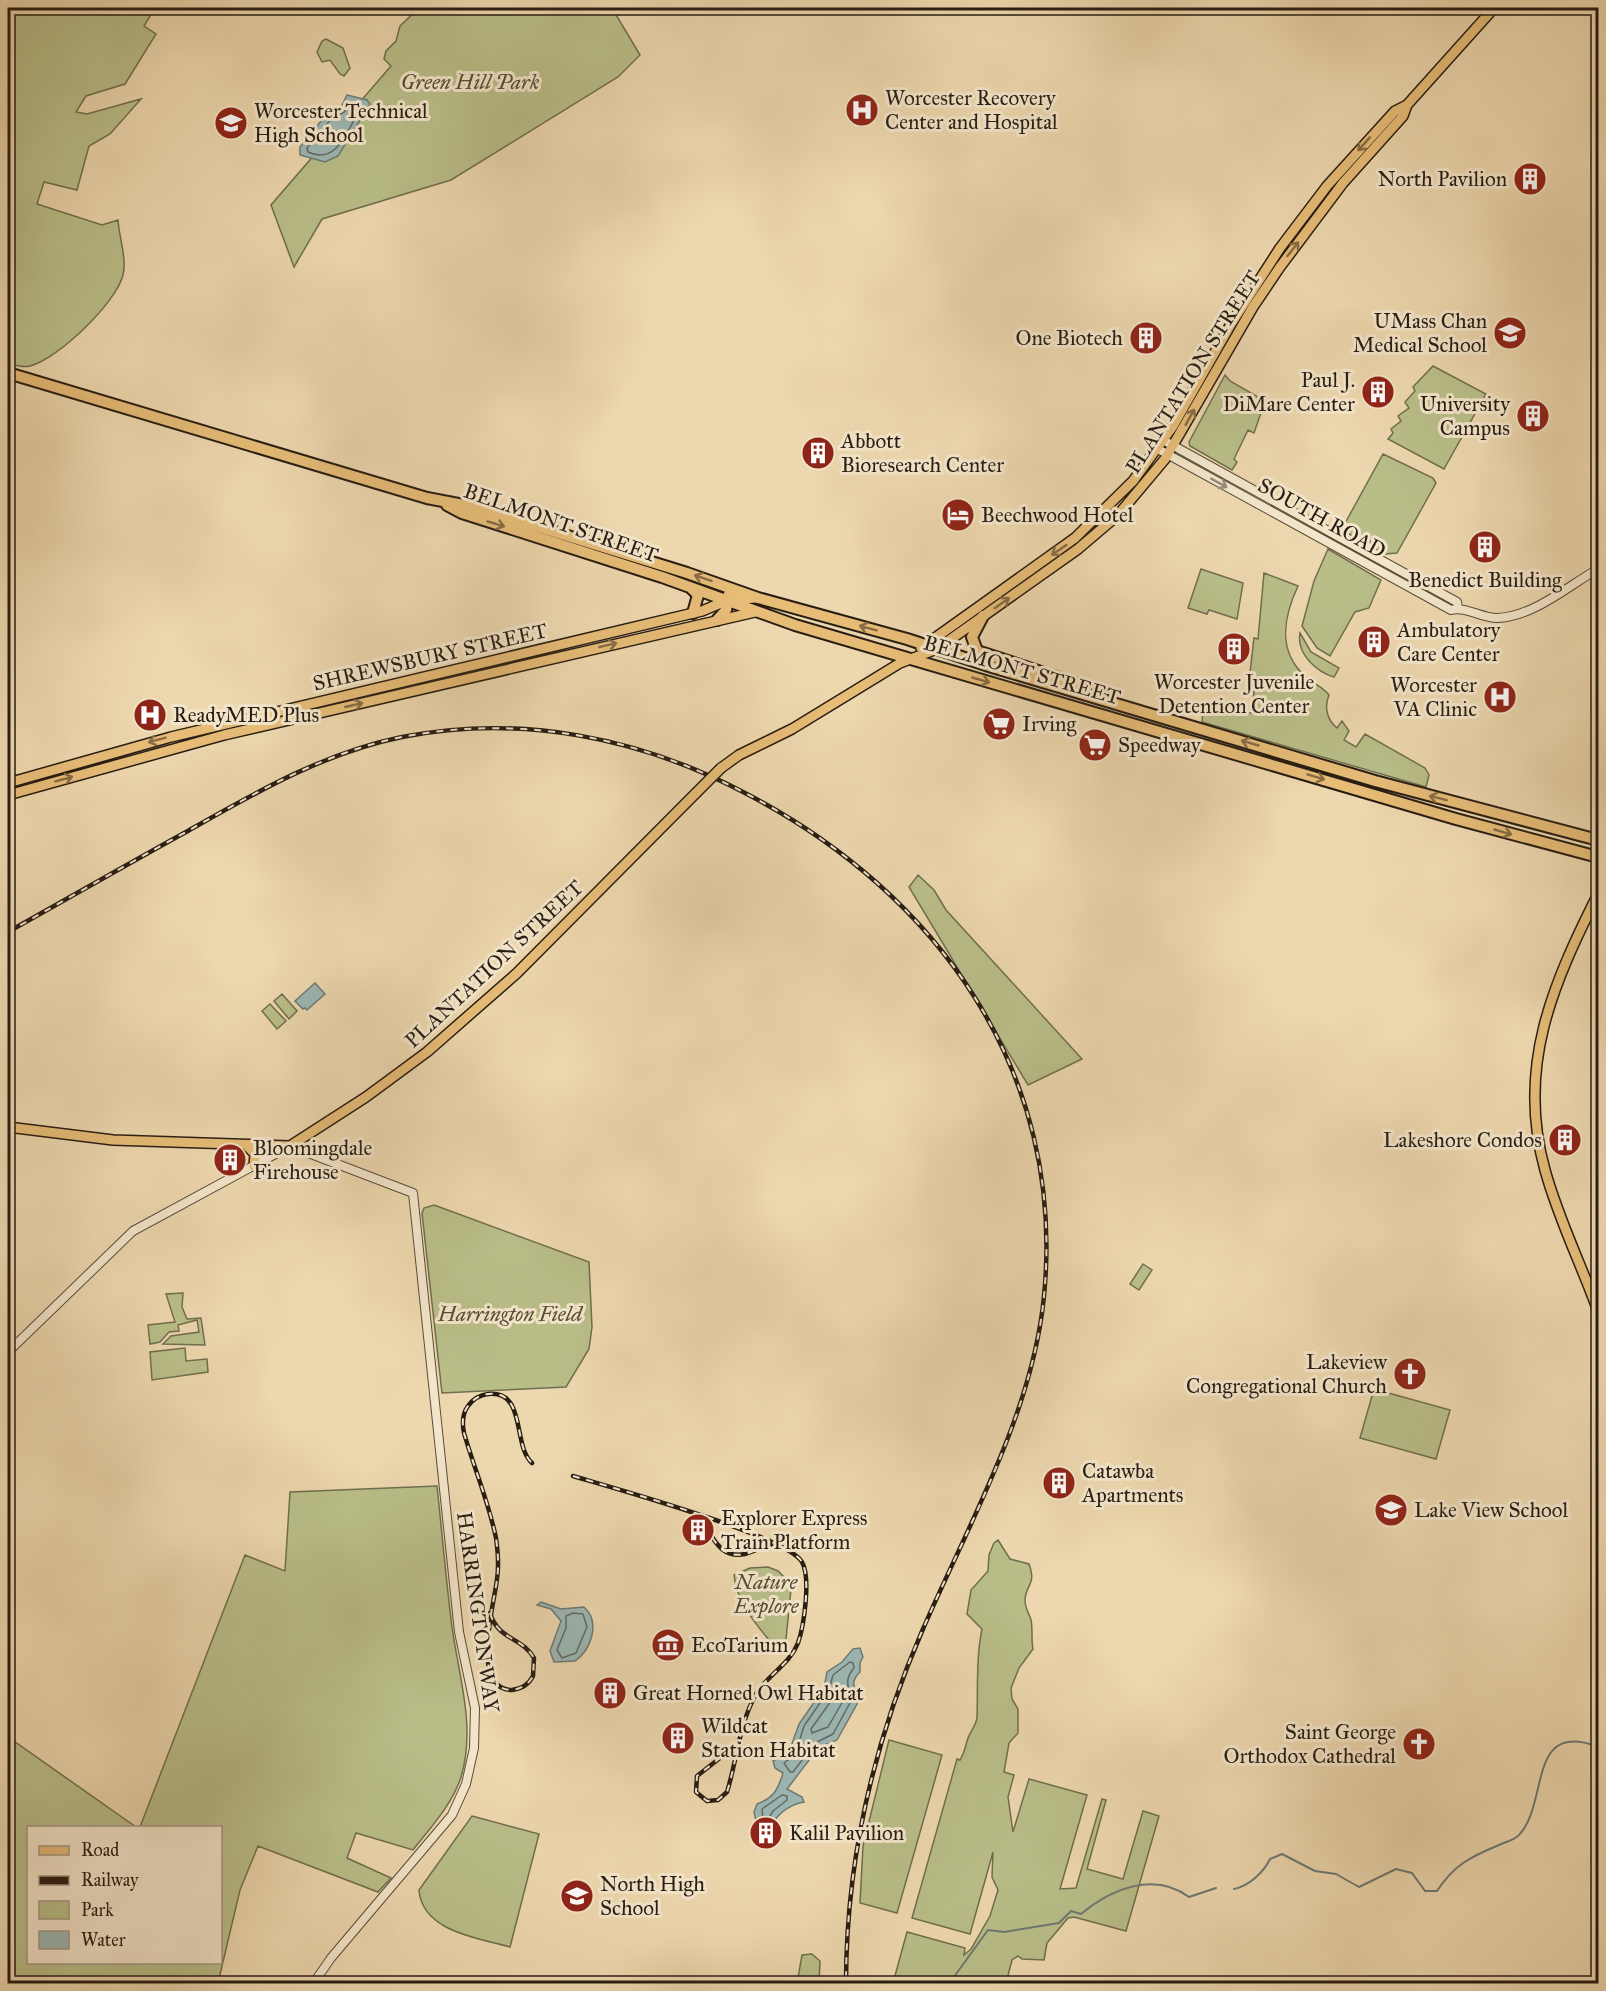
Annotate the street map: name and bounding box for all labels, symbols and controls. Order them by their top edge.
park label: Green Hill Park [401,69,540,95]
place label: Worcester Recovery Center and Hospital [885,85,1058,135]
hospital icon: Worcester Recovery Center and Hospital [844,92,880,128]
place label: Worcester Technical High School [254,98,428,148]
school or university icon: Worcester Technical High School [213,105,249,141]
one-way arrow [1358,136,1372,151]
building icon: North Pavilion [1512,161,1548,197]
place label: North Pavilion [1378,166,1507,192]
one-way arrow [1287,241,1300,257]
street label: PLANTATION STREET [1120,266,1266,478]
place label: UMass Chan Medical School [1353,308,1487,358]
school or university icon: UMass Chan Medical School [1492,315,1528,351]
building icon: One Biotech [1128,320,1164,356]
place label: One Biotech [1015,325,1123,351]
place label: Paul J. DiMare Center [1223,367,1355,417]
building icon: Paul J. DiMare Center [1360,374,1396,410]
place label: University Campus [1420,391,1511,441]
building icon: University Campus [1515,398,1551,434]
one-way arrow [1185,408,1196,426]
place label: Abbott Bioresearch Center [840,428,1004,478]
building icon: Abbott Bioresearch Center [800,435,836,471]
street label: SOUTH ROAD [1253,472,1391,564]
street label: BELMONT STREET [460,478,662,568]
one-way arrow [1210,478,1228,489]
hotel icon: Beechwood Hotel [940,497,976,533]
place label: Beechwood Hotel [981,502,1134,528]
one-way arrow [486,519,505,530]
building icon: Benedict Building [1467,529,1503,565]
one-way arrow [1051,544,1067,556]
place label: Benedict Building [1408,567,1562,593]
one-way arrow [694,571,713,582]
one-way arrow [993,597,1010,609]
street label: SHREWSBURY STREET [310,617,550,697]
place label: Ambulatory Care Center [1396,617,1502,667]
one-way arrow [859,621,878,633]
building icon: Ambulatory Care Center [1356,624,1392,660]
street label: BELMONT STREET [920,629,1124,711]
building icon: Worcester Juvenile Detention Center [1216,631,1252,667]
one-way arrow [598,639,617,651]
place label: Worcester Juvenile Detention Center [1154,669,1315,719]
place label: Worcester VA Clinic [1390,672,1477,722]
one-way arrow [971,675,990,686]
hospital icon: Worcester VA Clinic [1482,679,1518,715]
hospital icon: ReadyMED Plus [132,697,168,733]
one-way arrow [345,698,364,710]
place label: ReadyMED Plus [173,702,319,728]
supermarket icon: Irving [981,706,1017,742]
place label: Irving [1022,711,1076,737]
supermarket icon: Speedway [1077,727,1113,763]
place label: Speedway [1118,732,1202,758]
one-way arrow [148,735,167,747]
one-way arrow [1241,737,1260,748]
one-way arrow [1306,772,1325,783]
one-way arrow [54,773,73,784]
one-way arrow [1428,792,1447,804]
one-way arrow [1493,827,1512,838]
street label: PLANTATION STREET [399,874,589,1054]
building icon: Lakeshore Condos [1547,1122,1583,1158]
place label: Lakeshore Condos [1383,1127,1542,1153]
place label: Bloomingdale Firehouse [253,1135,372,1185]
building icon: Bloomingdale Firehouse [212,1142,248,1178]
park label: Harrington Field [437,1301,584,1327]
place label: Lakeview Congregational Church [1186,1349,1387,1399]
church icon: Lakeview Congregational Church [1392,1356,1428,1392]
place label: Catawba Apartments [1081,1458,1184,1508]
building icon: Catawba Apartments [1041,1465,1077,1501]
school or university icon: Lake View School [1373,1492,1409,1528]
place label: Lake View School [1414,1497,1568,1523]
place label: Explorer Express Train Platform [721,1505,868,1555]
street label: HARRINGTON WAY [451,1510,505,1715]
building icon: Explorer Express Train Platform [680,1512,716,1548]
park label: Nature Explore [733,1569,800,1619]
museum icon: EcoTarium [650,1627,686,1663]
place label: EcoTarium [691,1632,789,1658]
building icon: Great Horned Owl Habitat [592,1675,628,1711]
place label: Great Horned Owl Habitat [633,1680,864,1706]
place label: Wildcat Station Habitat [701,1713,836,1763]
place label: Saint George Orthodox Cathedral [1223,1719,1396,1769]
building icon: Wildcat Station Habitat [660,1720,696,1756]
church icon: Saint George Orthodox Cathedral [1401,1726,1437,1762]
building icon: Kalil Pavilion [748,1815,784,1851]
place label: Kalil Pavilion [789,1820,904,1846]
legend [27,1826,222,1964]
text: Road [81,1839,119,1861]
text: Railway [81,1869,139,1891]
place label: North High School [600,1871,705,1921]
school or university icon: North High School [559,1878,595,1914]
text: Park [81,1899,114,1921]
text: Water [81,1929,126,1951]

